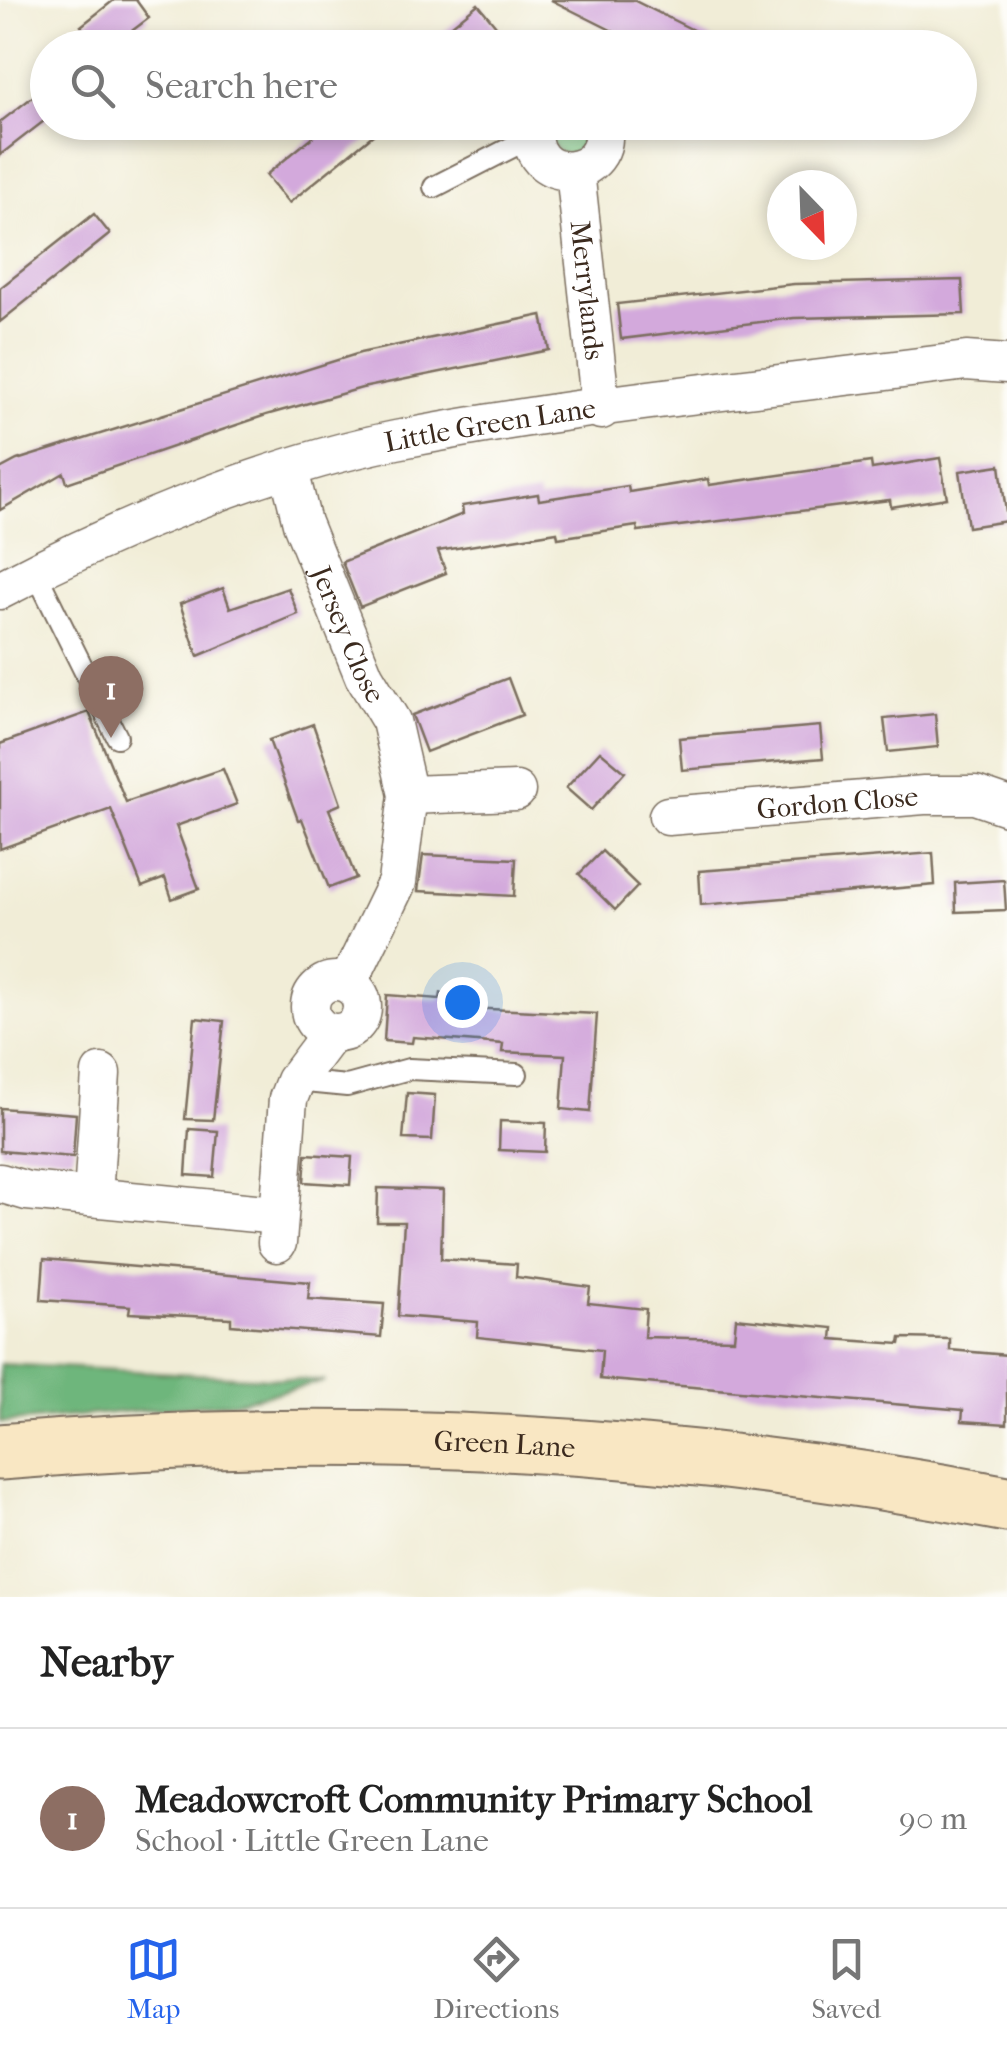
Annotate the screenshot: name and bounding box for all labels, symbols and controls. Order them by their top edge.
search box [30,30,977,140]
icon: search [65,58,120,113]
text: Search here [145,63,338,108]
north arrow [767,170,857,260]
street label: Merrylands [564,219,612,362]
street label: Little Green Lane [381,391,598,458]
street label: Jersey Close [304,559,393,709]
pin: 1 [78,656,144,738]
street label: Gordon Close [755,779,920,825]
your location [437,977,488,1028]
street label: Green Lane [433,1424,576,1464]
text: Nearby [40,1638,172,1687]
text: Meadowcroft Community Primary School [135,1777,813,1822]
text: 1 [67,1800,78,1837]
text: 90 m [899,1800,967,1837]
text: School · Little Green Lane [135,1822,489,1859]
tab: Map [126,1932,181,2025]
tab: Directions [433,1932,559,2025]
tab: Saved [811,1932,881,2025]

